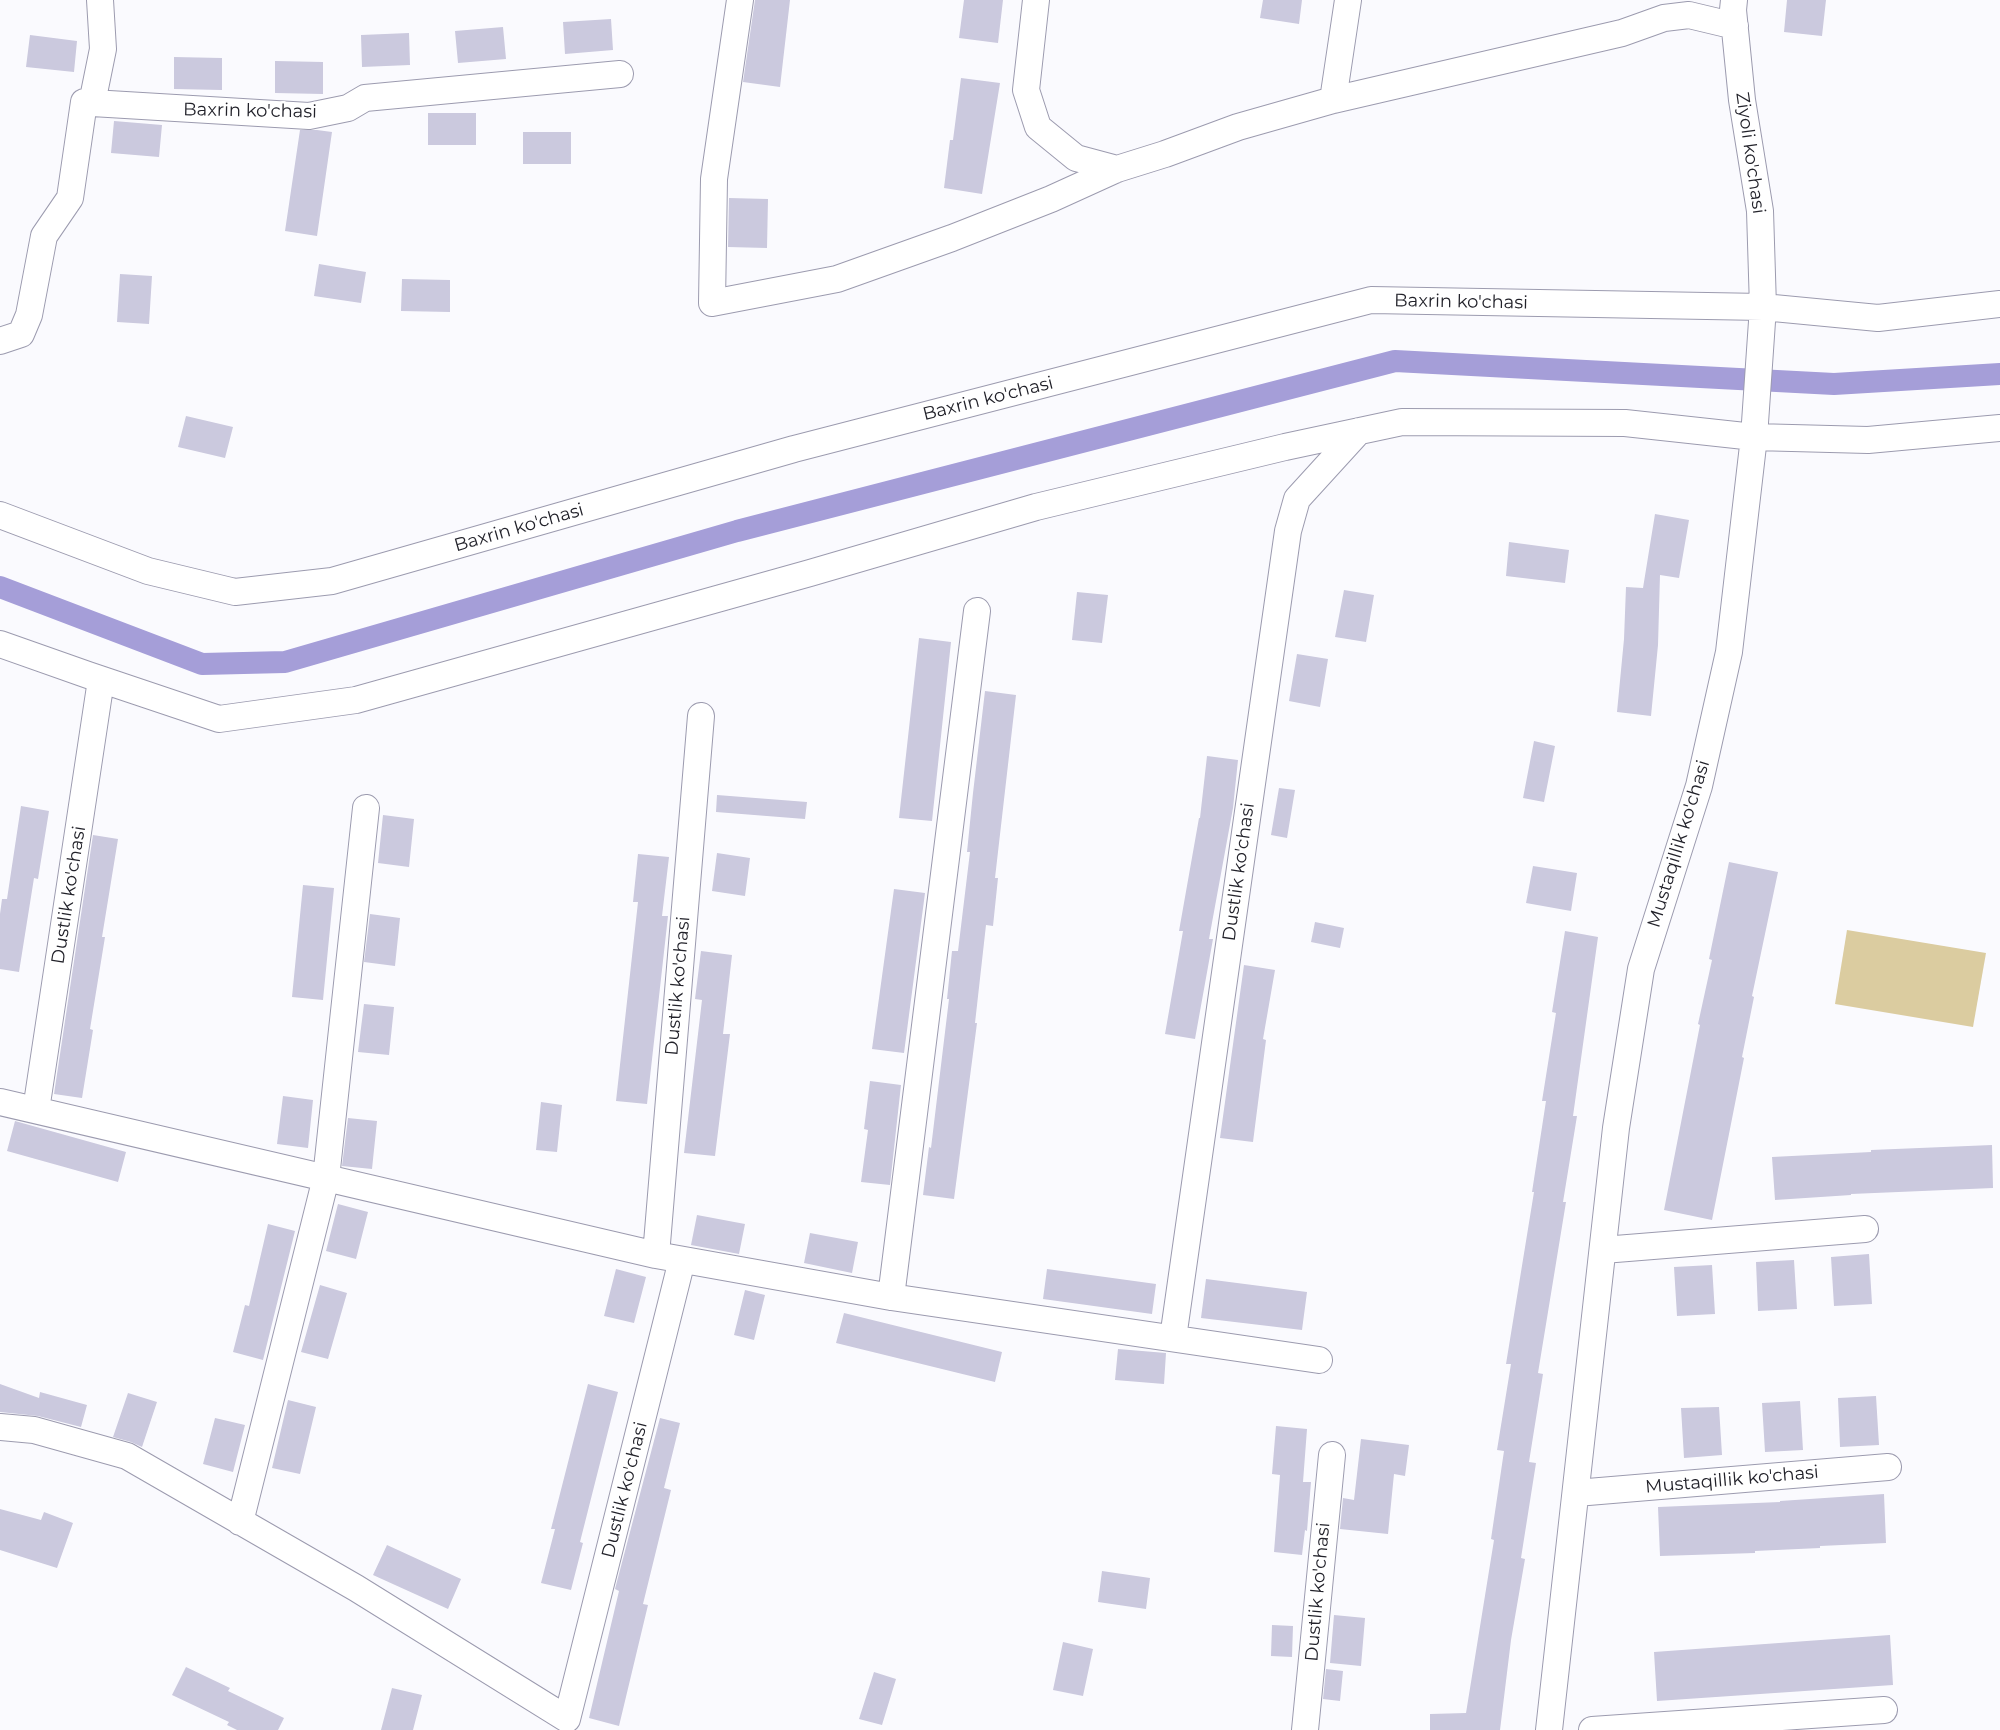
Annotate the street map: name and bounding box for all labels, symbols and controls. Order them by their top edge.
street label: Ziyoli ko'chasi [1731,91,1769,215]
street label: Baxrin ko'chasi [183,99,317,123]
street label: Baxrin ko'chasi [1394,290,1528,314]
street label: Baxrin ko'chasi [920,372,1056,426]
street label: Baxrin ko'chasi [452,499,586,557]
street label: Mustaqillik ko'chasi [1643,758,1715,930]
street label: Dustlik ko'chasi [1219,801,1259,943]
street label: Dustlik ko'chasi [47,824,91,966]
street label: Dustlik ko'chasi [661,916,695,1056]
street label: Dustlik ko'chasi [598,1420,652,1560]
street label: Mustaqillik ko'chasi [1644,1462,1820,1498]
street label: Dustlik ko'chasi [1301,1522,1335,1662]

